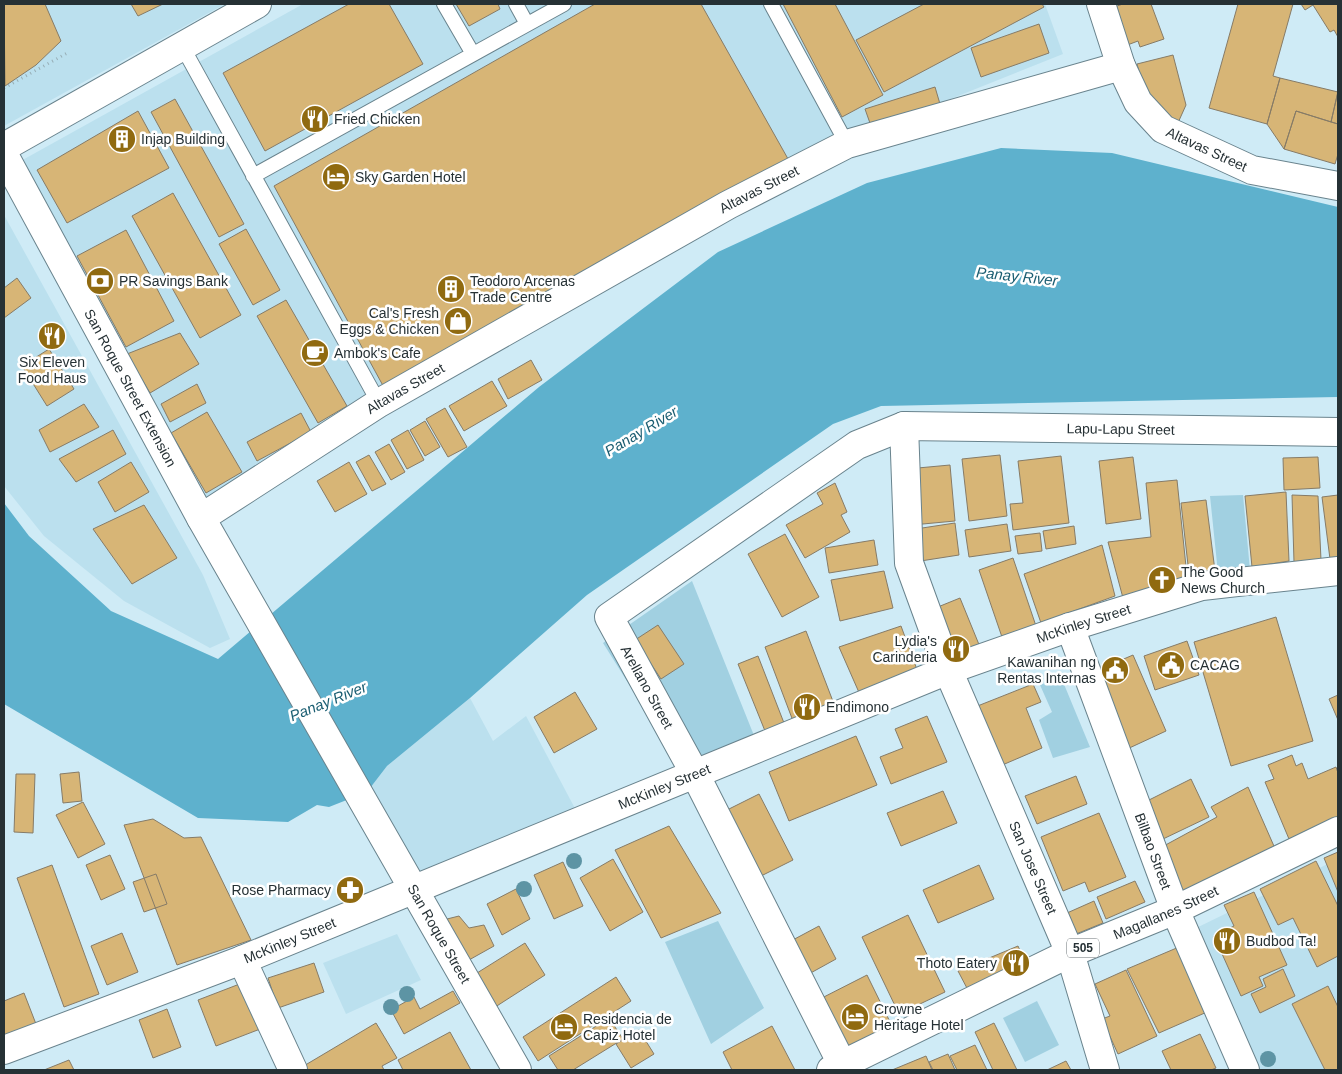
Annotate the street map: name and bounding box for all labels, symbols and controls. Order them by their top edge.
restaurant icon: Fried Chicken [300,104,330,134]
place label: Fried Chicken [334,111,420,127]
building icon: Injap Building [107,124,137,154]
street label: Altavas Street [1164,124,1250,175]
place label: Injap Building [141,131,225,147]
hotel icon: Sky Garden Hotel [321,162,351,192]
street label: Altavas Street [716,162,802,216]
place label: Sky Garden Hotel [355,169,466,185]
water label: Panay River [975,263,1060,289]
bank icon: PR Savings Bank [85,266,115,296]
place label: PR Savings Bank [119,273,229,289]
place label: Teodoro Arcenas Trade Centre [470,273,575,305]
building icon: Teodoro Arcenas Trade Centre [436,274,466,304]
place label: Cal's Fresh Eggs & Chicken [339,305,439,337]
street label: San Roque Street Extension [81,306,180,469]
shop icon: Cal's Fresh Eggs & Chicken [443,306,473,336]
restaurant icon: Six Eleven Food Haus [37,321,67,351]
cafe icon: Ambok's Cafe [300,338,330,368]
place label: Ambok's Cafe [334,345,421,361]
place label: Six Eleven Food Haus [18,354,86,386]
street label: Altavas Street [363,360,447,417]
water label: Panay River [602,402,681,459]
street label: Lapu-Lapu Street [1066,420,1175,438]
place label: The Good News Church [1181,564,1265,596]
church icon: The Good News Church [1147,565,1177,595]
street label: McKinley Street [1034,601,1133,646]
place label: Lydia's Carinderia [872,633,937,665]
restaurant icon: Lydia's Carinderia [941,634,971,664]
street label: Arellano Street [618,643,676,731]
public building icon: CACAG [1156,650,1186,680]
place label: Kawanihan ng Rentas Internas [997,654,1096,686]
public building icon: Kawanihan ng Rentas Internas [1100,655,1130,685]
place label: CACAG [1190,657,1240,673]
water label: Panay River [287,677,370,724]
restaurant icon: Endimono [792,692,822,722]
place label: Endimono [826,699,889,715]
street label: McKinley Street [616,760,713,813]
street label: Bilbao Street [1132,811,1175,892]
street label: San Jose Street [1006,819,1060,917]
pharmacy icon: Rose Pharmacy [335,875,365,905]
street label: San Roque Street [404,881,474,986]
place label: Rose Pharmacy [231,882,331,898]
street label: Magallanes Street [1111,882,1221,942]
street label: McKinley Street [241,914,338,966]
restaurant icon: Budbod Ta! [1212,926,1242,956]
place label: Budbod Ta! [1246,933,1317,949]
road number: 505 [1067,938,1099,958]
restaurant icon: Thoto Eatery [1001,948,1031,978]
place label: Thoto Eatery [917,955,997,971]
place label: Crowne Heritage Hotel [874,1001,964,1033]
hotel icon: Crowne Heritage Hotel [840,1002,870,1032]
place label: Residencia de Capiz Hotel [583,1011,672,1043]
hotel icon: Residencia de Capiz Hotel [549,1012,579,1042]

